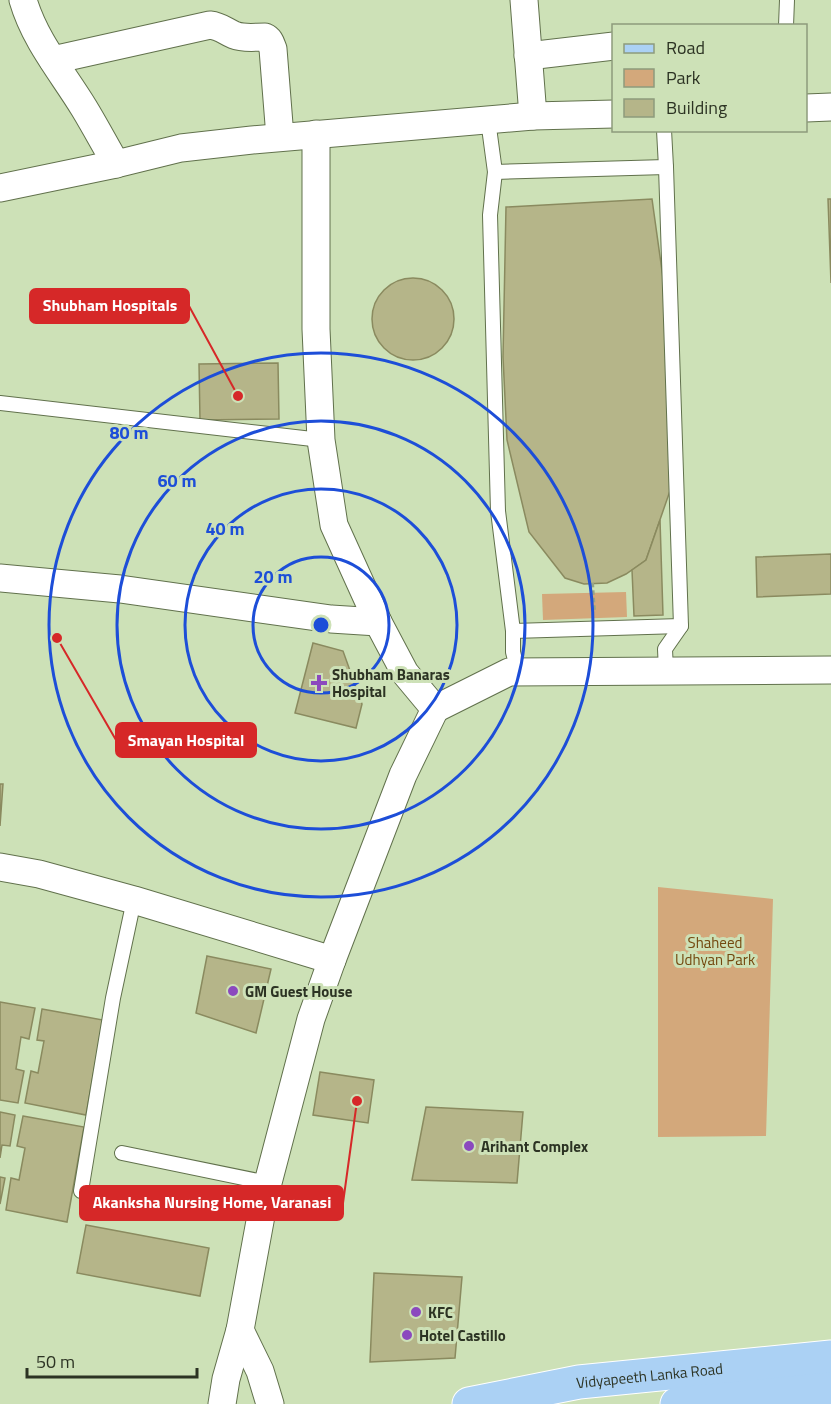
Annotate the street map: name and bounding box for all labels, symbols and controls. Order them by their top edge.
legend [612,24,807,132]
text: Road [666,34,705,61]
text: Park [666,64,701,91]
text: Building [666,94,727,121]
callout: Shubham Hospitals [30,289,189,323]
text: Shubham Hospitals [43,293,177,317]
text: 80 m [109,419,149,446]
text: 60 m [157,467,197,494]
text: 40 m [205,515,245,542]
text: 20 m [253,563,293,590]
centre of rings [311,615,331,635]
place label: Shubham Banaras Hospital [332,663,450,703]
marker: Shubham Banaras Hospital [310,674,328,692]
callout: Smayan Hospital [116,723,256,757]
text: Smayan Hospital [128,728,244,752]
park label: Shaheed Udhyan Park [675,931,755,971]
place label: GM Guest House [245,980,353,1003]
marker: GM Guest House [226,984,240,998]
place label: Arihant Complex [481,1135,588,1158]
marker: Arihant Complex [462,1139,476,1153]
callout: Akanksha Nursing Home, Varanasi [80,1186,343,1220]
text: Akanksha Nursing Home, Varanasi [93,1190,331,1214]
place label: KFC [428,1301,453,1324]
marker: KFC [409,1305,423,1319]
place label: Hotel Castillo [419,1324,506,1347]
marker: Hotel Castillo [400,1328,414,1342]
scale bar [27,1341,196,1379]
text: 50 m [36,1348,75,1375]
street label: Vidyapeeth Lanka Road [575,1356,724,1394]

